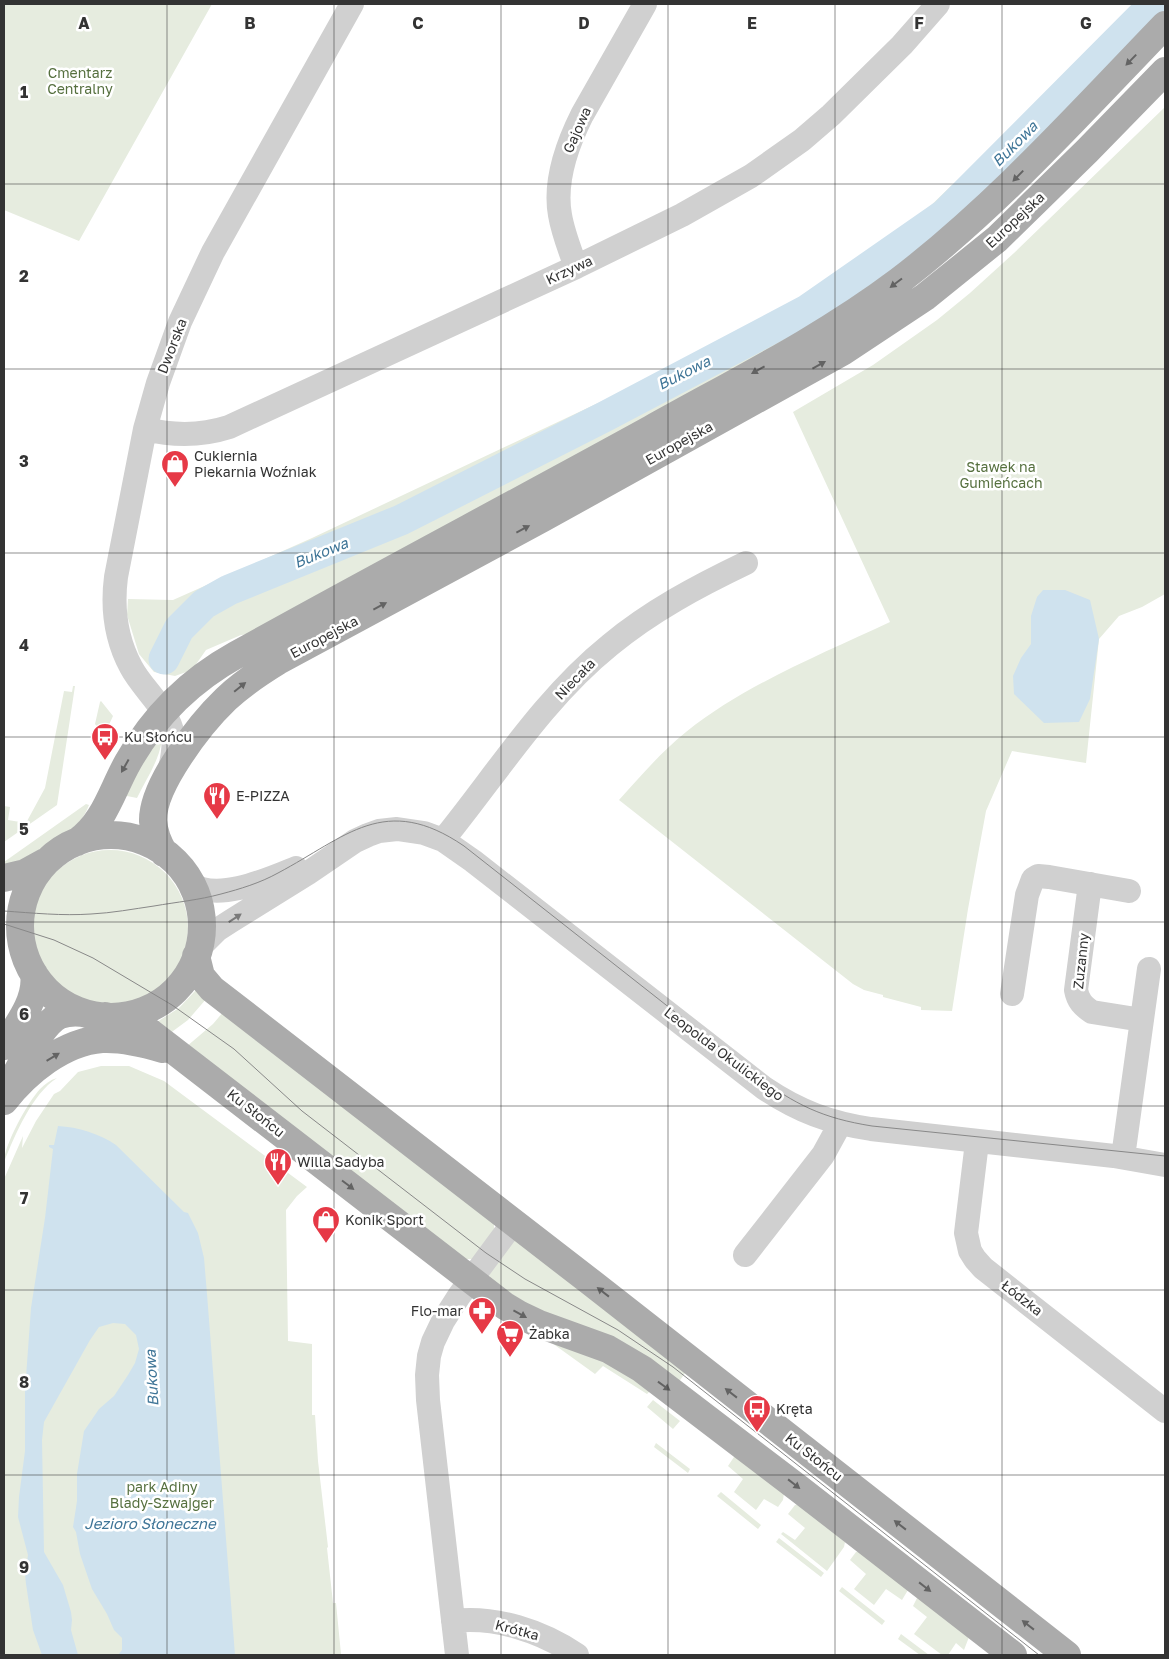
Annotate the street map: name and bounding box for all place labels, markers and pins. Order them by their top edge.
place label: Cukiernia Piekarnia Woźniak [194,447,317,480]
shop icon: Cukiernia Piekarnia Woźniak [160,449,190,488]
bus stop icon: Ku Słońcu [90,722,120,761]
place label: Ku Słońcu [124,728,192,745]
restaurant icon: E-PIZZA [202,781,232,820]
place label: E-PIZZA [236,787,290,804]
restaurant icon: Willa Sadyba [263,1147,293,1186]
place label: Willa Sadyba [297,1153,384,1170]
shop icon: Konik Sport [311,1205,341,1244]
place label: Konik Sport [345,1211,424,1228]
pharmacy icon: Flo-mar [467,1296,497,1335]
place label: Flo-mar [411,1302,464,1319]
supermarket icon: Żabka [495,1319,525,1358]
place label: Żabka [529,1325,570,1342]
bus stop icon: Kręta [742,1394,772,1433]
place label: Kręta [776,1400,813,1417]

